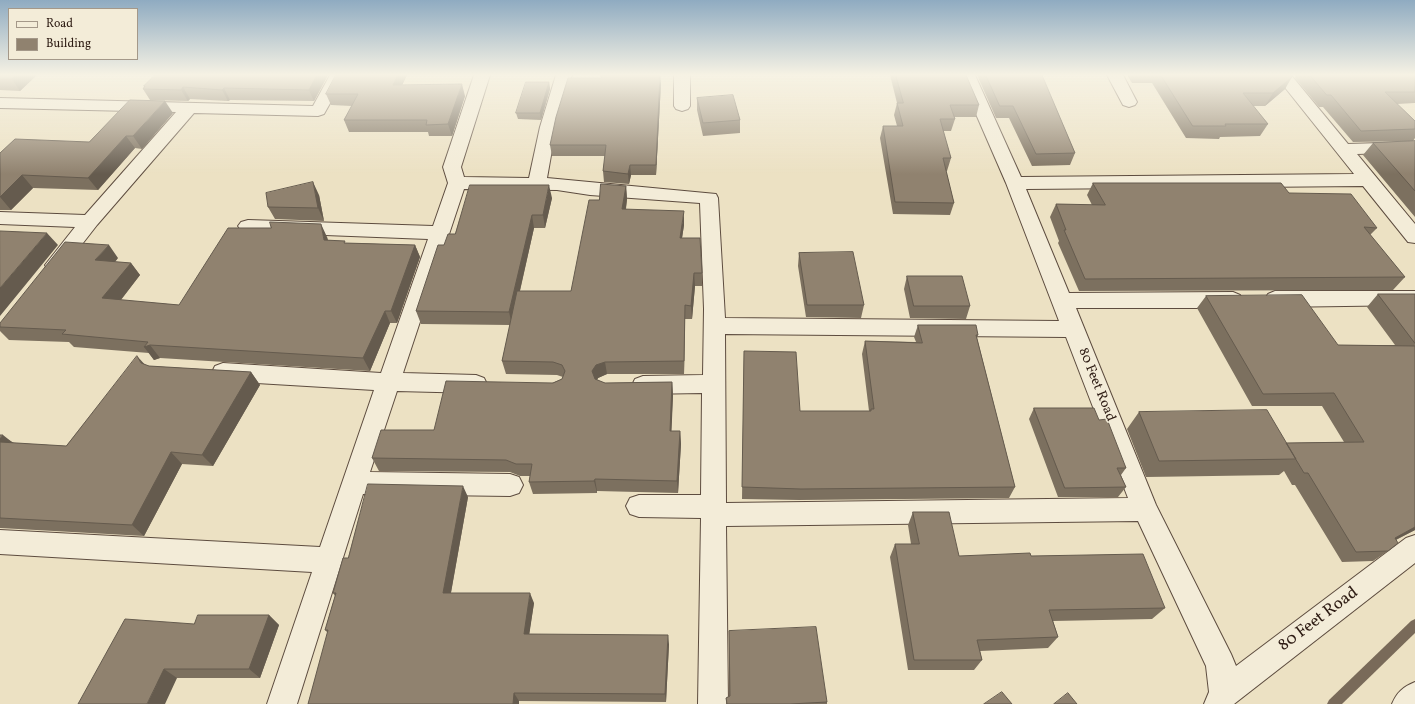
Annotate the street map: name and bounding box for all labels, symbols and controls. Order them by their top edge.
legend [8,8,138,60]
text: Road [46,16,73,32]
text: Building [46,36,91,52]
street label: 80 Feet Road [1074,346,1118,424]
street label: 80 Feet Road [1275,583,1363,657]

